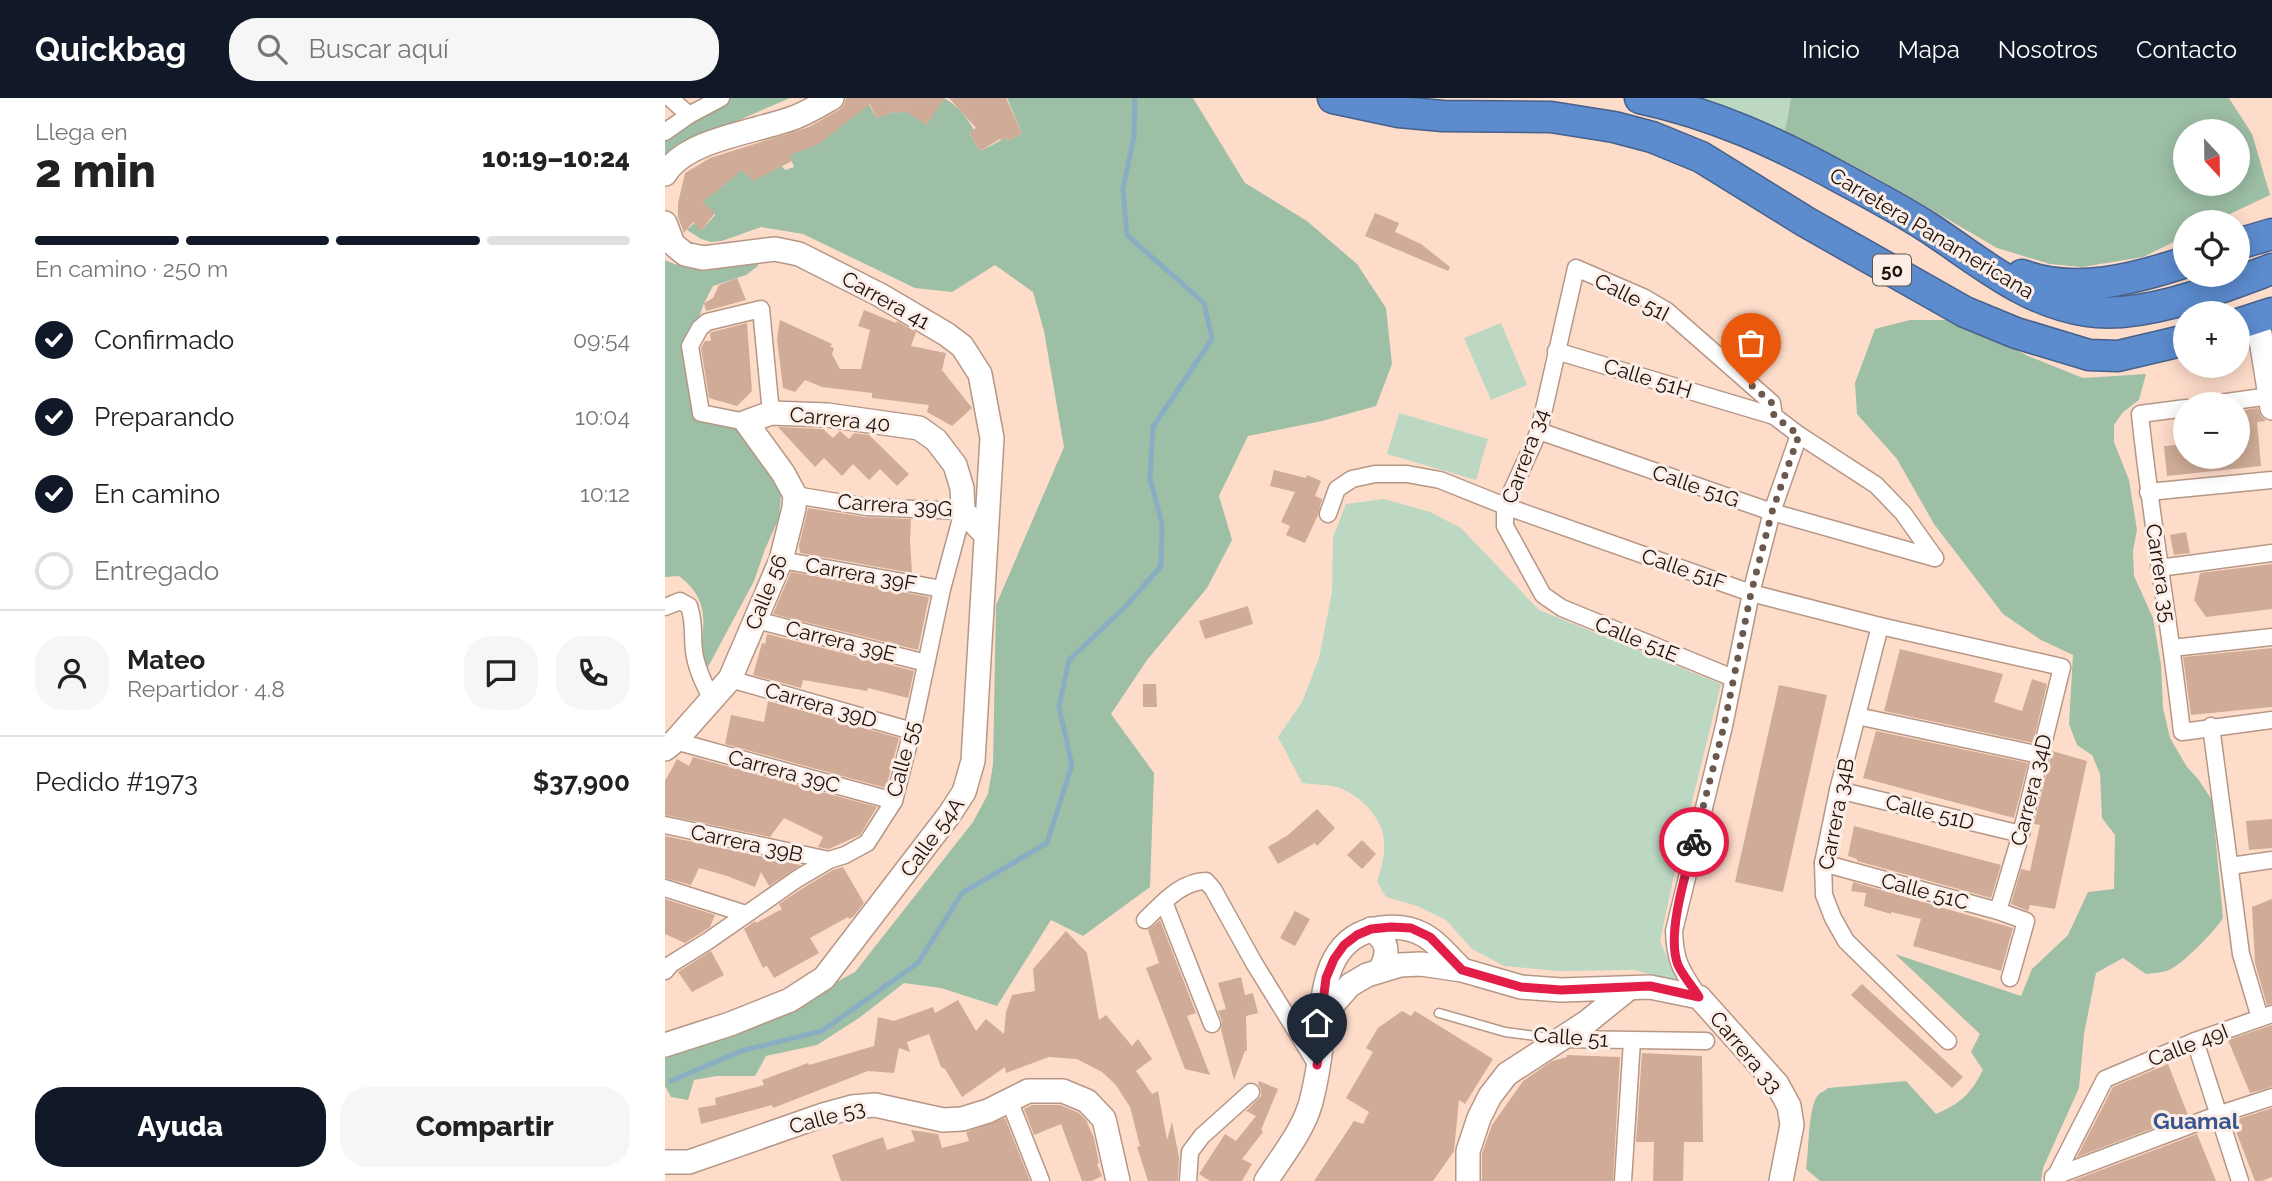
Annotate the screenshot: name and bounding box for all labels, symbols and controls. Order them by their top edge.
search box [229,18,719,81]
text: Quickbag [35,30,187,69]
icon: search [253,30,291,68]
text: Buscar aquí [309,34,449,64]
text: Inicio [1802,35,1860,64]
text: Mapa [1898,35,1960,64]
text: Nosotros [1998,35,2098,64]
text: Contacto [2136,35,2237,64]
text: Llega en [35,118,128,145]
north arrow [2173,119,2251,196]
map controls [2173,119,2250,469]
text: 10:19–10:24 [482,143,630,173]
text: 2 min [35,144,156,198]
street label: Carretera Panamericana [1825,162,2039,304]
button: locate [2173,210,2250,287]
road number: 50 [1873,254,1911,286]
text: En camino · 250 m [35,255,228,282]
street label: Carrera 41 [837,266,935,334]
street label: Calle 51I [1590,268,1674,326]
button: + [2173,301,2250,378]
pin [1721,313,1781,385]
icon: check [35,321,73,359]
icon: bag [1732,324,1770,362]
text: Confirmado [94,325,234,355]
text: 09:54 [573,326,630,353]
street label: Calle 51H [1601,353,1695,403]
button: − [2173,392,2250,469]
icon: check [35,398,73,436]
street label: Carrera 40 [788,401,892,437]
text: Preparando [94,402,234,432]
text: 10:04 [575,403,630,430]
street label: Carrera 34 [1496,405,1554,507]
street label: Calle 51G [1649,459,1743,513]
icon: check [35,475,73,513]
text: En camino [94,479,220,509]
text: 10:12 [580,480,630,507]
street label: Carrera 39G [837,489,953,521]
street label: Carrera 35 [2141,522,2181,624]
street label: Calle 51F [1638,543,1730,595]
street label: Calle 56 [740,551,792,633]
street label: Carrera 39F [803,552,919,596]
text: Entregado [94,556,219,586]
street label: Calle 51E [1591,611,1683,667]
street label: Carrera 39E [783,615,899,667]
button: person [35,636,109,710]
button: chat [464,636,538,710]
button: phone [556,636,630,710]
text: Mateo [127,645,205,675]
text: Repartidor · 4.8 [127,675,285,702]
street label: Carrera 39D [762,677,880,733]
street label: Calle 55 [881,718,925,800]
street label: Carrera 34D [2005,731,2057,849]
street label: Carrera 39C [725,744,843,798]
street label: Carrera 34B [1813,756,1859,872]
text: Pedido #1973 [35,767,198,797]
text: $37,900 [533,767,630,797]
street label: Calle 51D [1883,789,1977,835]
street label: Calle 54A [895,792,969,882]
courier [1659,807,1729,877]
street label: Carrera 39B [689,819,805,867]
icon: bike [1675,823,1713,861]
street label: Calle 51C [1878,867,1972,915]
pin [1287,993,1347,1065]
icon: home [1298,1004,1336,1042]
street label: Carrera 33 [1705,1006,1787,1098]
street label: Calle 49I [2144,1018,2232,1072]
street label: Calle 51 [1533,1022,1609,1052]
button: Ayuda [35,1087,326,1167]
button: Compartir [340,1087,630,1167]
street label: Calle 53 [786,1095,868,1139]
district label: Guamal [2153,1107,2240,1134]

